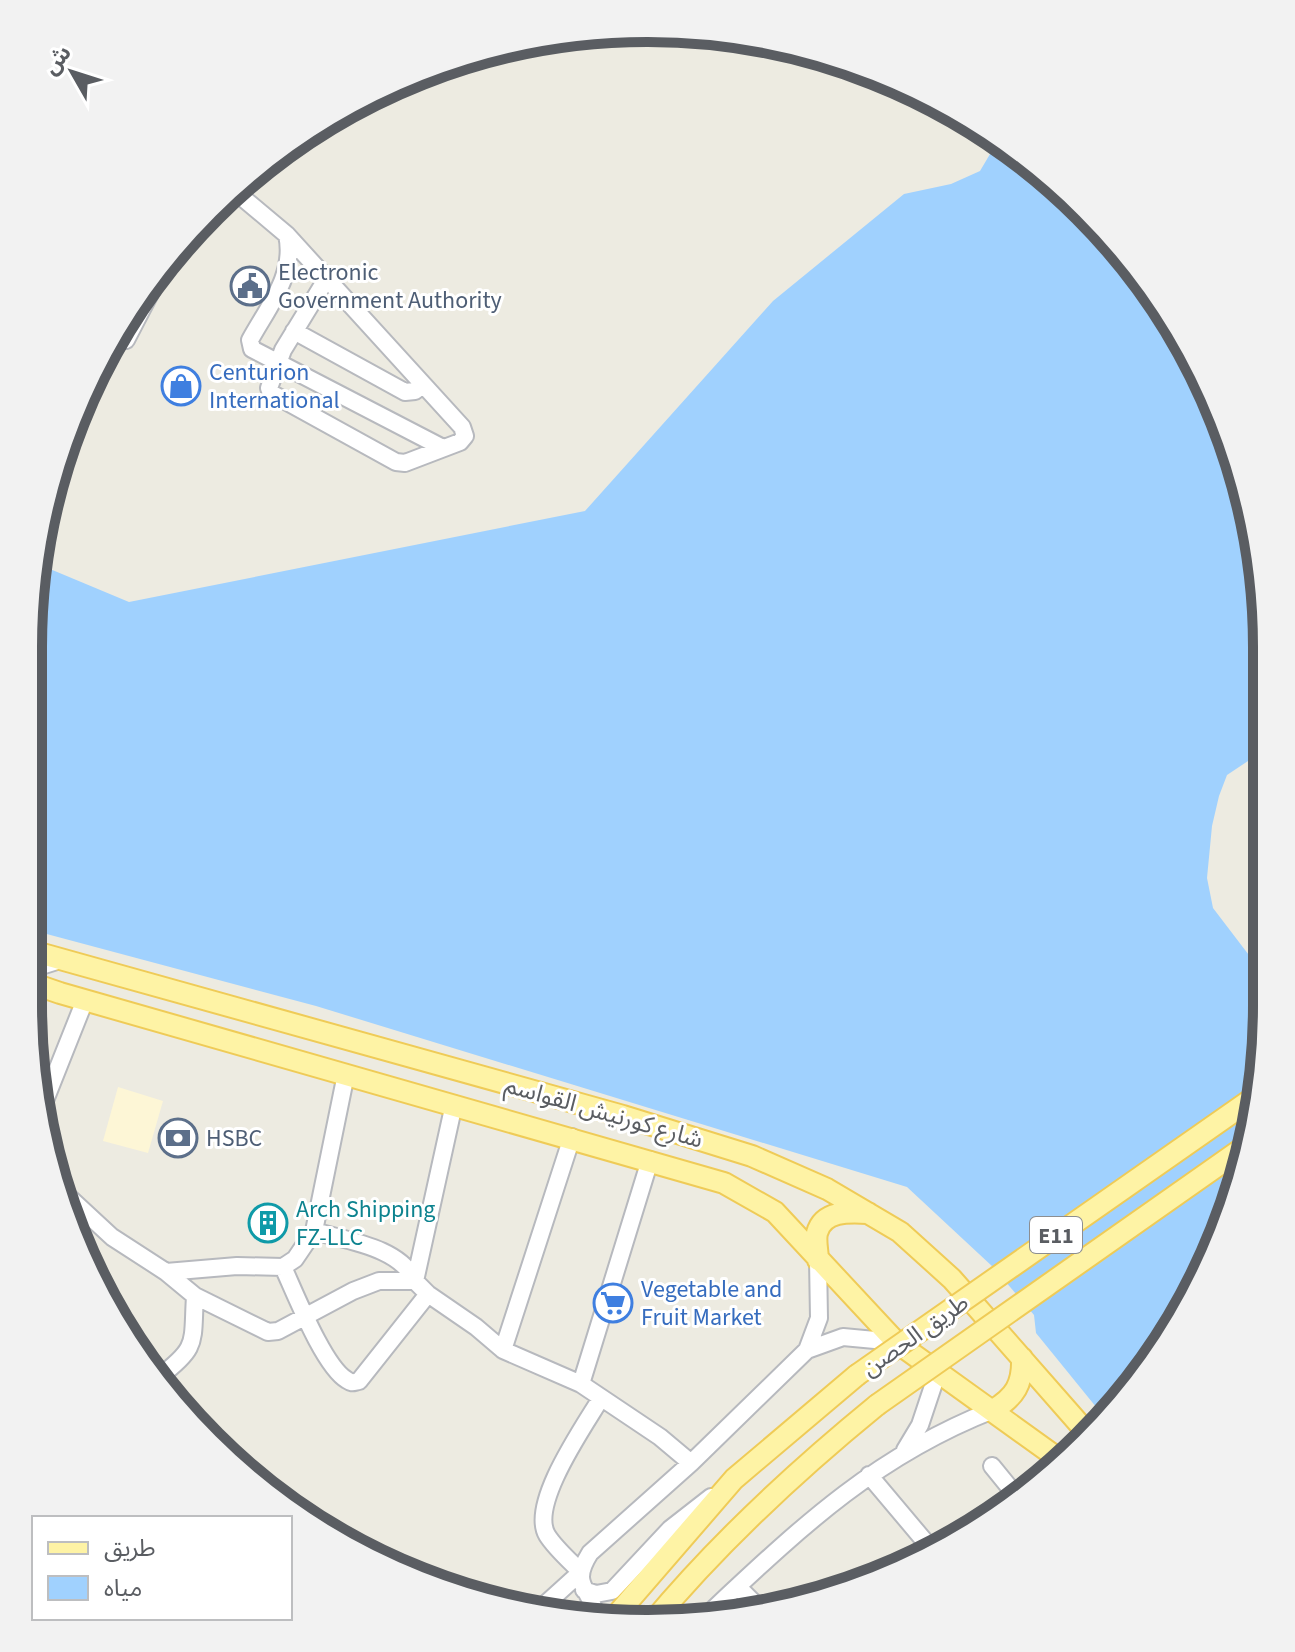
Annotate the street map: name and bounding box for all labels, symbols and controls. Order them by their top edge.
north arrow [32,32,112,112]
text: ش [35,38,79,82]
place label: Electronic Government Authority [278,255,502,318]
public building icon: Electronic Government Authority [229,265,271,307]
place label: Centurion International [209,355,340,418]
shop icon: Centurion International [160,365,202,407]
street label: شارع كورنيش القواسم [501,1067,707,1158]
bank icon: HSBC [157,1117,199,1159]
place label: HSBC [206,1121,262,1156]
place label: Arch Shipping FZ-LLC [296,1192,435,1255]
building icon: Arch Shipping FZ-LLC [247,1202,289,1244]
road number: E11 [1030,1217,1082,1253]
place label: Vegetable and Fruit Market [641,1272,782,1335]
supermarket icon: Vegetable and Fruit Market [592,1282,634,1324]
street label: طريق الحصن [854,1286,976,1385]
legend [32,1516,292,1620]
text: طريق [104,1531,156,1566]
text: مياه [104,1571,142,1606]

